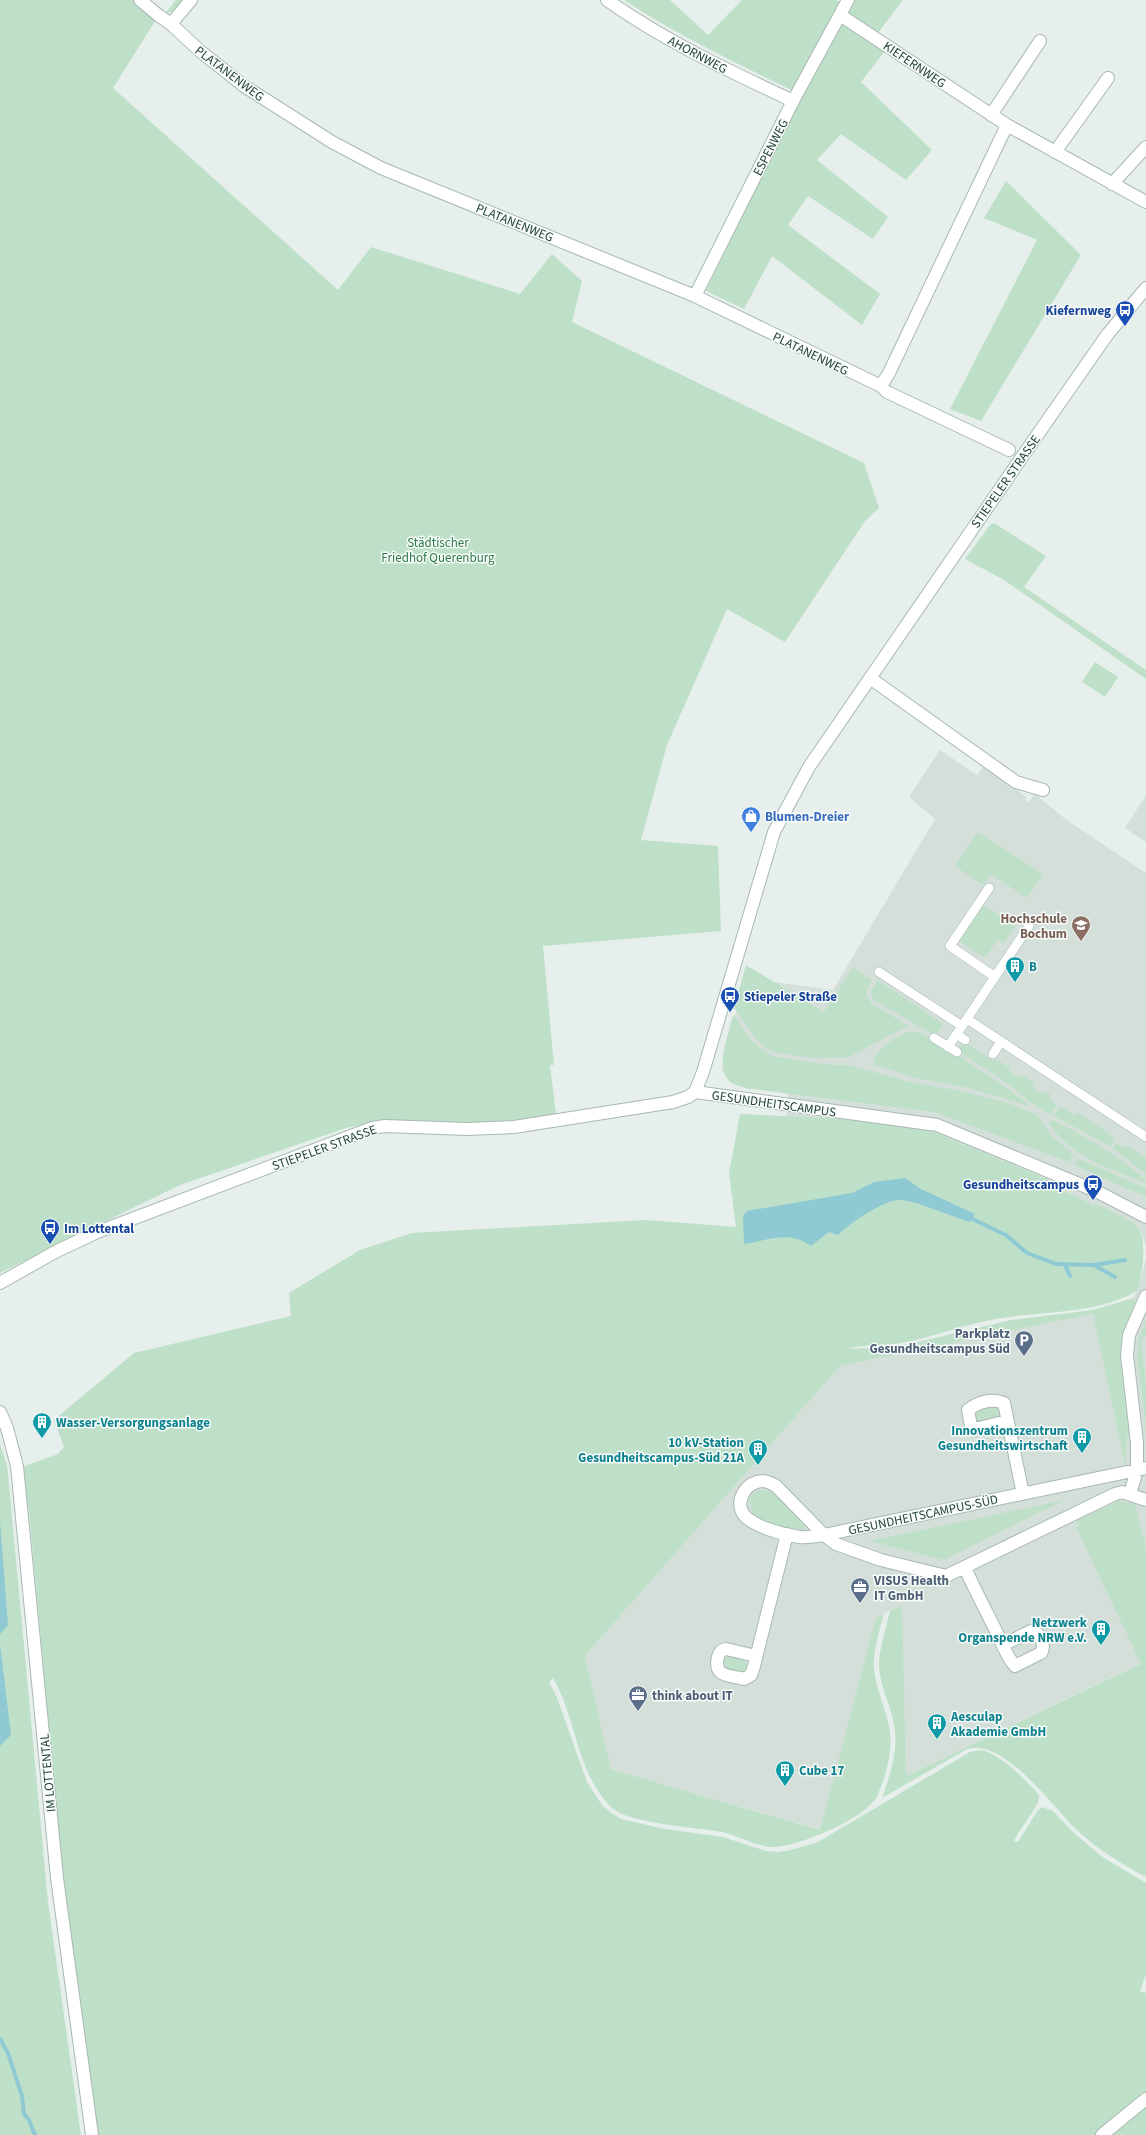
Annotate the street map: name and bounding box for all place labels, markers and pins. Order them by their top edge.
bus stop icon: Kiefernweg [1114,299,1136,327]
place label: Kiefernweg [1046,302,1111,320]
shop icon: Blumen-Dreier [740,805,762,833]
place label: Blumen-Dreier [765,808,850,826]
place label: Hochschule Bochum [1000,910,1067,943]
school or university icon: Hochschule Bochum [1070,914,1092,942]
building icon: B [1004,955,1026,983]
place label: B [1029,958,1037,976]
bus stop icon: Stiepeler Straße [719,985,741,1013]
place label: Stiepeler Straße [744,988,837,1006]
bus stop icon: Gesundheitscampus [1082,1173,1104,1201]
place label: Gesundheitscampus [963,1176,1079,1194]
bus stop icon: Im Lottental [39,1217,61,1245]
place label: Im Lottental [64,1220,134,1238]
place label: Parkplatz Gesundheitscampus Süd [869,1325,1010,1358]
parking icon: Parkplatz Gesundheitscampus Süd [1013,1329,1035,1357]
building icon: Wasser-Versorgungsanlage [31,1411,53,1439]
place label: Wasser-Versorgungsanlage [56,1414,210,1432]
place label: Innovationszentrum Gesundheitswirtschaft [938,1422,1068,1455]
building icon: Innovationszentrum Gesundheitswirtschaft [1071,1426,1093,1454]
place label: 10 kV-Station Gesundheitscampus-Süd 21A [578,1434,745,1467]
building icon: 10 kV-Station Gesundheitscampus-Süd 21A [747,1438,769,1466]
place label: VISUS Health IT GmbH [873,1572,949,1605]
office icon: VISUS Health IT GmbH [849,1576,871,1604]
place label: Netzwerk Organspende NRW e.V. [958,1614,1088,1647]
building icon: Netzwerk Organspende NRW e.V. [1090,1618,1112,1646]
office icon: think about IT [627,1684,649,1712]
place label: think about IT [652,1687,733,1705]
place label: Aesculap Akademie GmbH [950,1708,1046,1741]
building icon: Aesculap Akademie GmbH [926,1712,948,1740]
building icon: Cube 17 [774,1759,796,1787]
place label: Cube 17 [799,1762,844,1780]

